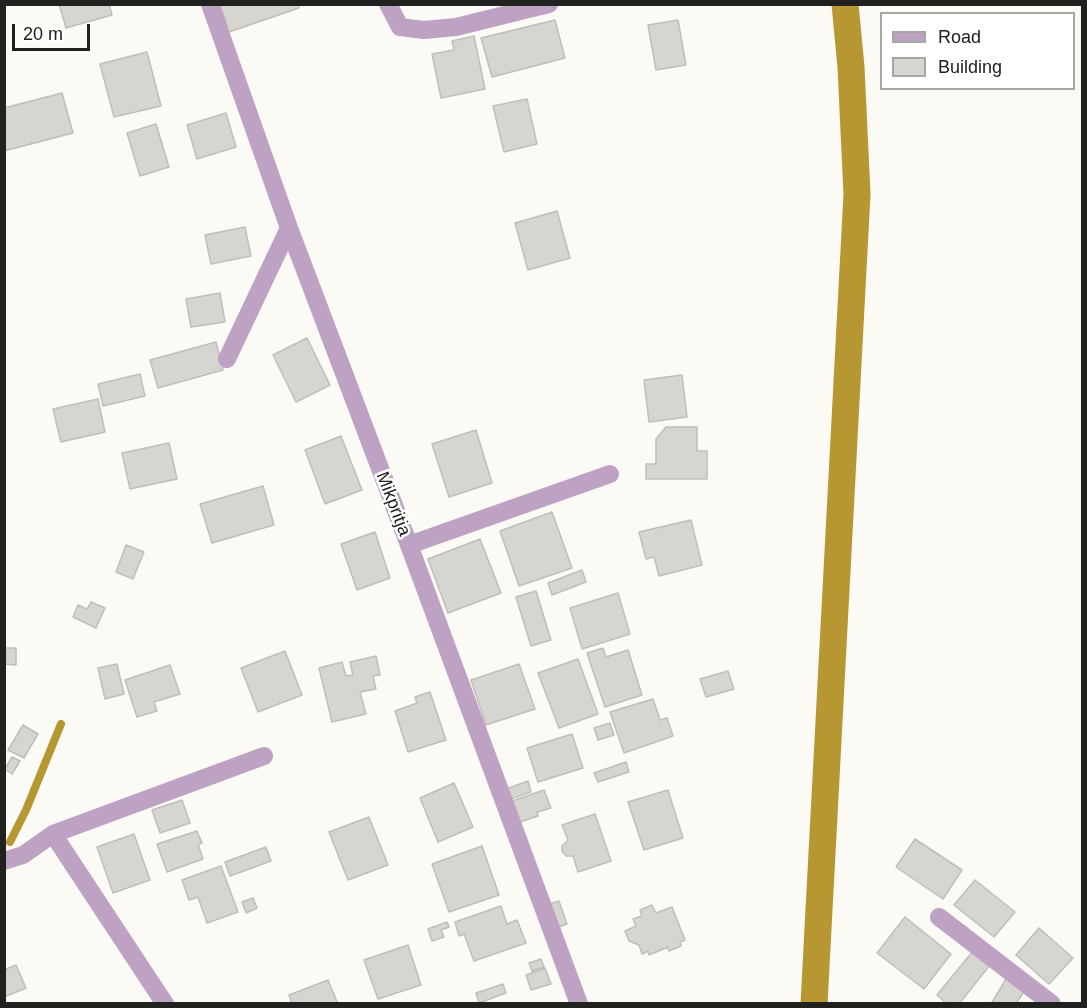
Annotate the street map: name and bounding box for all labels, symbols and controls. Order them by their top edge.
scale bar [15,12,93,50]
legend [880,12,1075,90]
text: 20 m [23,24,63,44]
text: Road [938,27,981,47]
text: Building [938,57,1002,77]
street label: Mikpritja [371,469,415,539]

